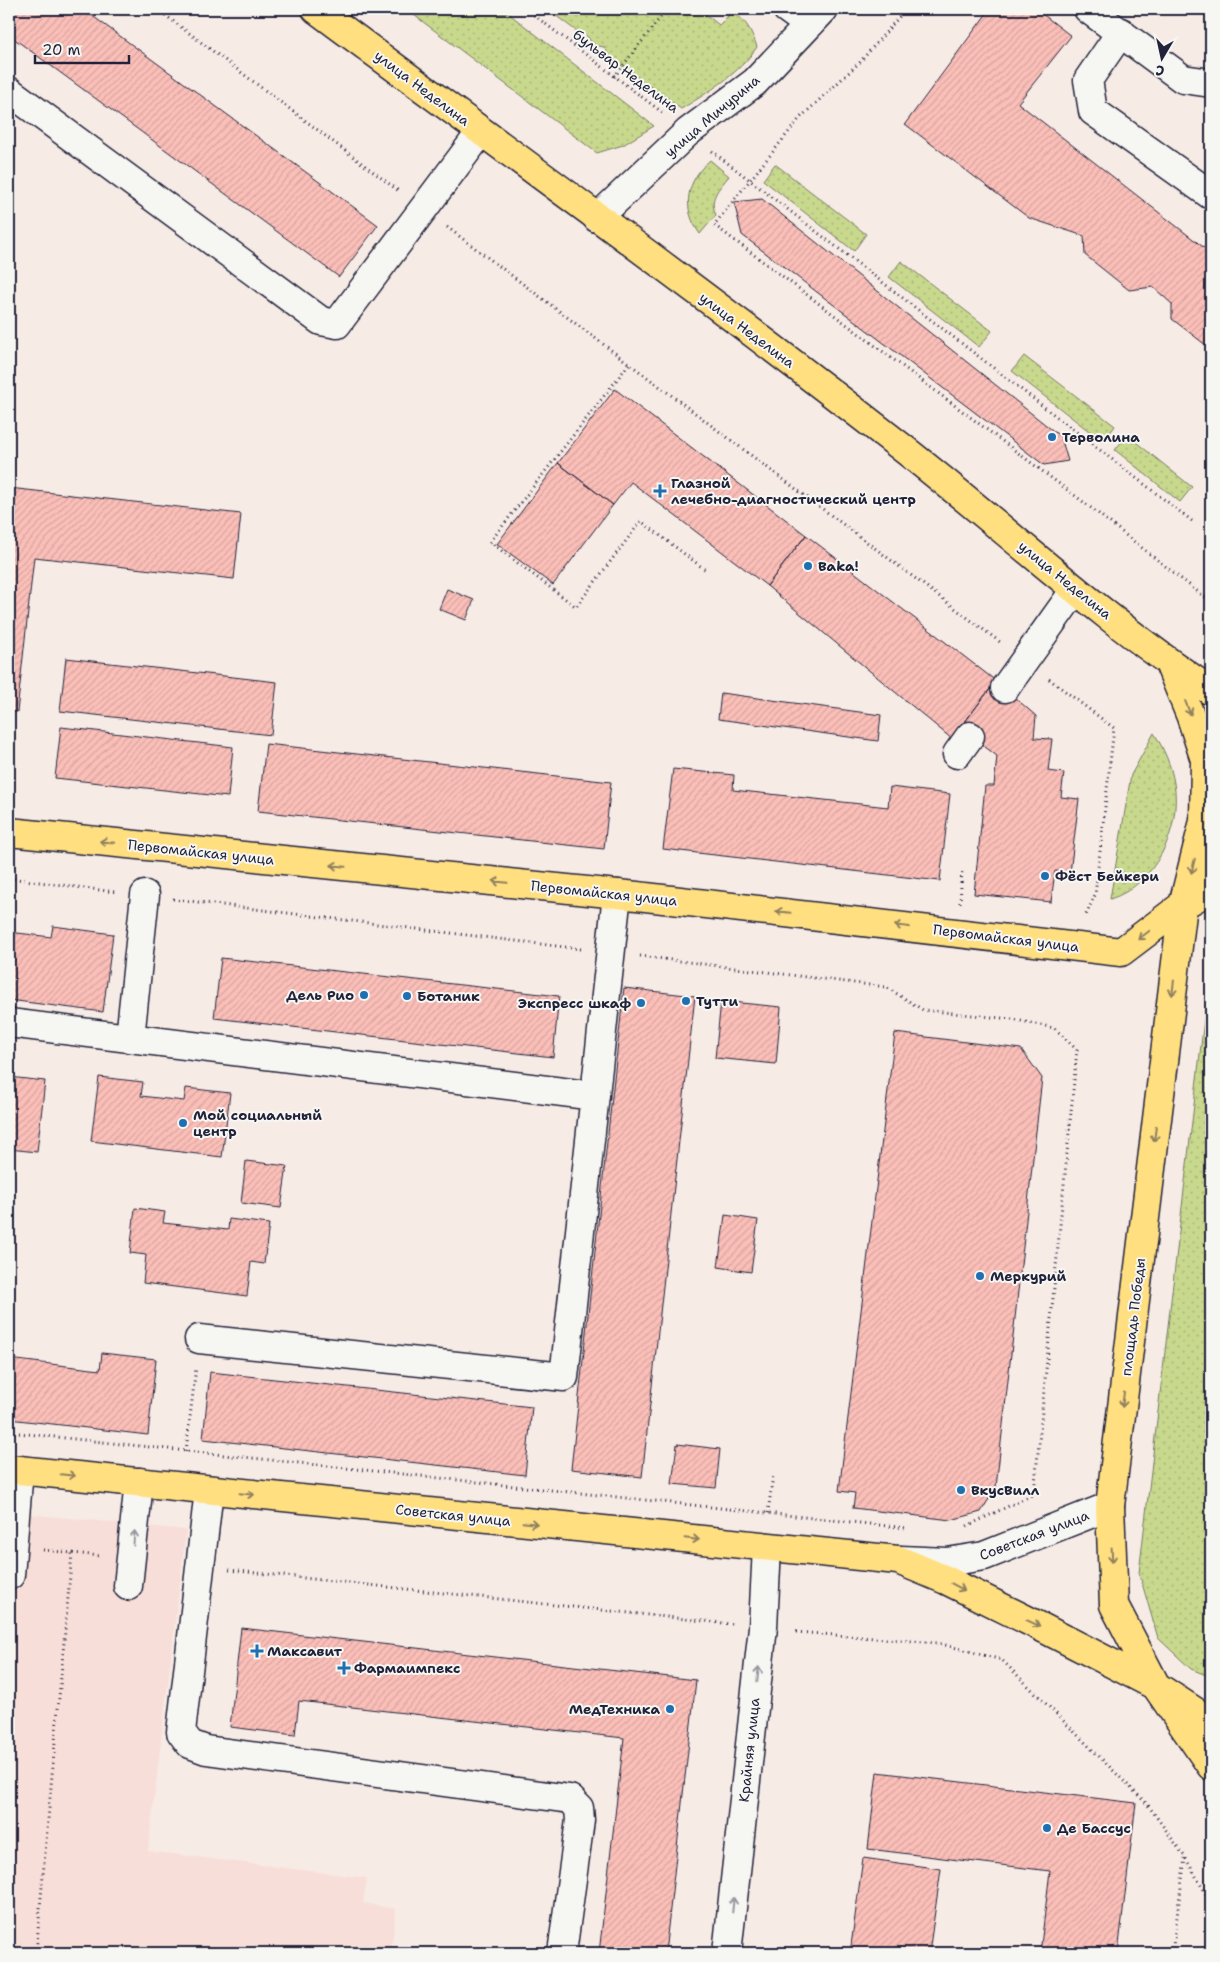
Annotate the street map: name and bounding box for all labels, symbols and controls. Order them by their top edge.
street label: бульвар Неделина [569,25,683,117]
scale bar [35,32,129,64]
north arrow [1138,32,1188,82]
text: 20 m [42,40,81,60]
street label: улица Неделина [371,46,474,130]
text: С [1154,61,1166,80]
street label: улица Мичурина [661,71,764,161]
street label: улица Неделина [696,288,799,372]
place label: Терволина [1062,428,1140,446]
marker: Терволина [1046,431,1058,443]
place label: Глазной лечебно-диагностический центр [671,474,916,508]
marker: Глазной лечебно-диагностический центр [653,484,667,498]
street label: улица Неделина [1015,537,1116,623]
place label: Baka! [818,557,859,575]
marker: Baka! [802,560,814,572]
one-way arrow [1183,700,1193,715]
street label: Первомайская улица [127,835,275,869]
one-way arrow [99,837,115,847]
one-way arrow [1188,858,1197,874]
one-way arrow [331,861,347,871]
place label: Фёст Бейкери [1055,867,1159,885]
marker: Фёст Бейкери [1039,870,1051,882]
street label: Первомайская улица [530,876,678,910]
one-way arrow [492,877,508,887]
one-way arrow [776,907,792,917]
street label: Первомайская улица [932,920,1080,956]
one-way arrow [894,921,910,931]
one-way arrow [1138,929,1151,940]
one-way arrow [1168,980,1178,996]
place label: Дель Рио [286,986,354,1004]
place label: Ботаник [417,987,480,1005]
marker: Дель Рио [358,989,370,1001]
marker: Ботаник [401,990,413,1002]
place label: Тутти [696,992,739,1010]
place label: Экспресс шкаф [518,994,631,1012]
marker: Тутти [680,995,692,1007]
marker: Экспресс шкаф [635,997,647,1009]
place label: Мой социальный центр [193,1106,322,1140]
marker: Мой социальный центр [177,1117,189,1129]
one-way arrow [1150,1126,1160,1142]
street label: площадь Победы [1117,1257,1149,1377]
place label: Меркурий [990,1267,1066,1285]
marker: Меркурий [974,1270,986,1282]
one-way arrow [1118,1392,1128,1408]
one-way arrow [59,1470,75,1480]
place label: ВкусВилл [971,1481,1040,1499]
marker: ВкусВилл [955,1484,967,1496]
one-way arrow [238,1489,254,1499]
street label: Советская улица [394,1500,512,1530]
street label: Советская улица [977,1506,1092,1564]
one-way arrow [522,1518,538,1528]
one-way arrow [129,1530,138,1546]
one-way arrow [684,1534,700,1544]
one-way arrow [1108,1547,1117,1563]
one-way arrow [951,1582,966,1592]
one-way arrow [1025,1619,1040,1629]
place label: Максавит [267,1642,343,1660]
marker: Максавит [251,1645,263,1657]
place label: Фармаимпекс [354,1659,460,1677]
marker: Фармаимпекс [338,1662,350,1674]
one-way arrow [753,1666,763,1682]
street label: Крайняя улица [735,1697,763,1803]
place label: МедТехника [569,1700,660,1718]
marker: МедТехника [664,1703,676,1715]
place label: Де Бассус [1057,1819,1131,1837]
marker: Де Бассус [1041,1822,1053,1834]
one-way arrow [728,1897,738,1913]

